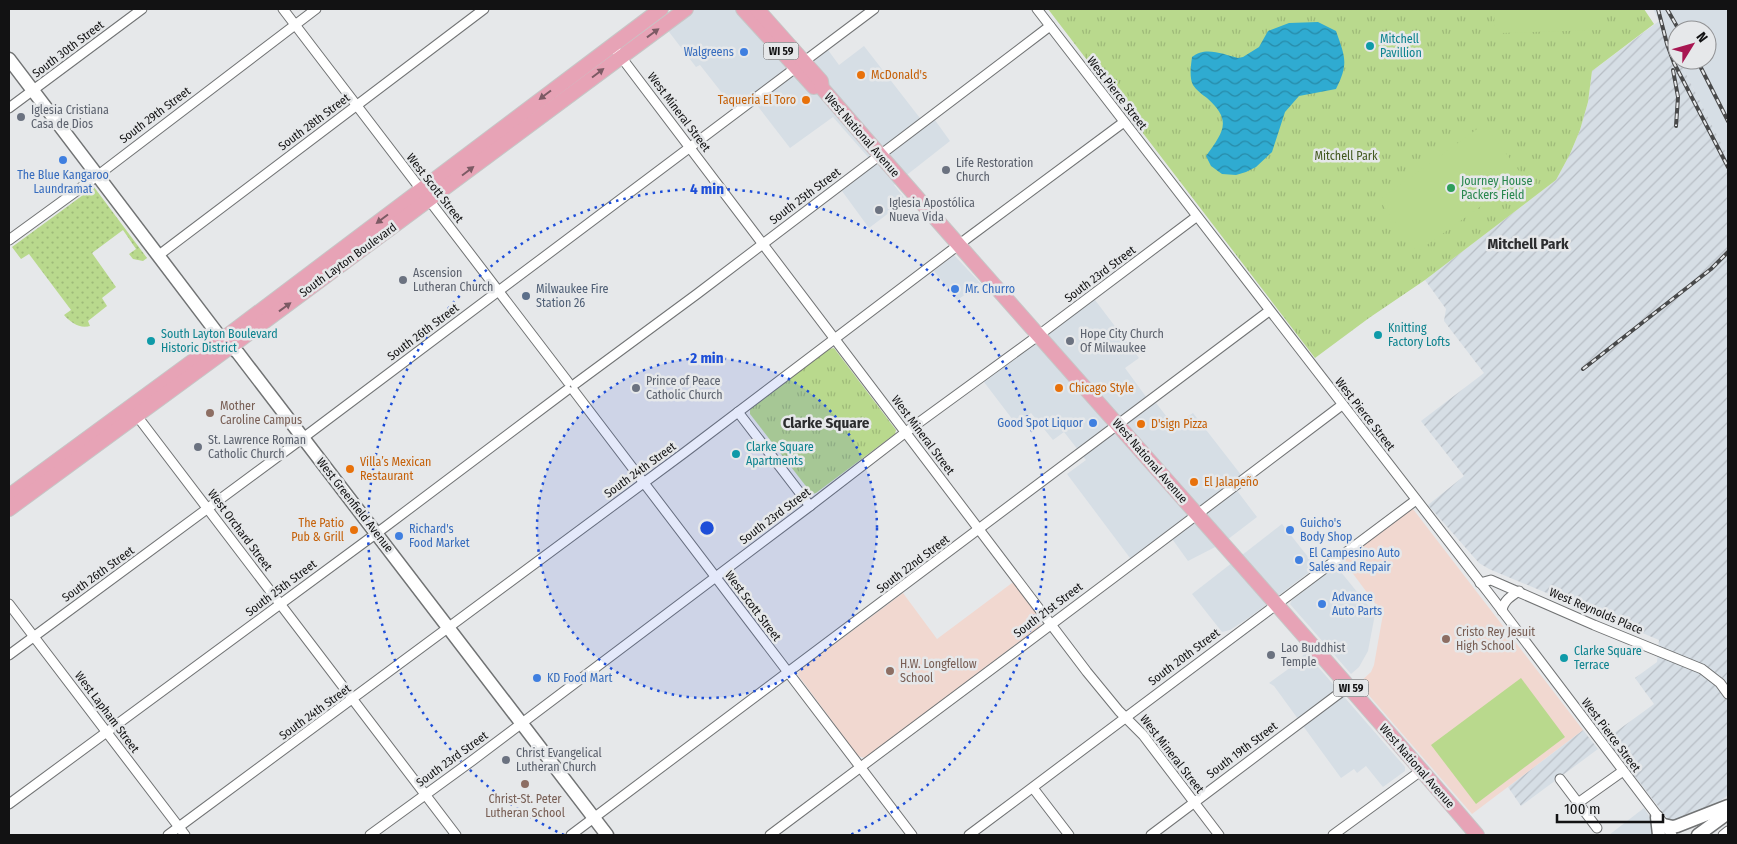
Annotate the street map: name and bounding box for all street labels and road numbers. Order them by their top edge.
street label: South 30th Street [30,18,107,80]
road number: WI 59 [764,42,798,59]
street label: West Pierce Street [1084,54,1150,132]
street label: West Mineral Street [645,70,713,154]
street label: South 29th Street [117,84,193,146]
street label: West National Avenue [822,90,902,180]
street label: South 28th Street [276,91,352,153]
street label: West Scott Street [404,151,466,225]
street label: South 25th Street [767,165,843,227]
street label: South Layton Boulevard [297,220,399,300]
street label: South 23rd Street [1062,243,1138,305]
street label: South 26th Street [385,301,461,363]
street label: West Pierce Street [1332,375,1398,453]
street label: West Mineral Street [889,393,957,477]
street label: West National Avenue [1110,416,1190,506]
street label: South 24th Street [601,439,679,501]
street label: West Greenfield Avenue [314,455,396,555]
street label: South 23rd Street [737,485,813,547]
street label: West Orchard Street [205,487,275,573]
street label: South 22nd Street [874,532,952,596]
street label: South 26th Street [59,543,137,605]
street label: South 25th Street [243,557,319,619]
street label: West Scott Street [722,568,784,644]
street label: South 21st Street [1011,579,1085,640]
street label: West Reynolds Place [1547,585,1645,637]
street label: South 20th Street [1146,626,1223,688]
street label: West Lapham Street [72,669,142,755]
road number: WI 59 [1334,680,1368,696]
street label: South 24th Street [276,681,354,743]
street label: West Pierce Street [1579,695,1643,775]
street label: West Mineral Street [1137,712,1207,796]
street label: South 19th Street [1204,719,1280,781]
street label: West National Avenue [1377,721,1457,811]
street label: South 23rd Street [414,728,491,790]

